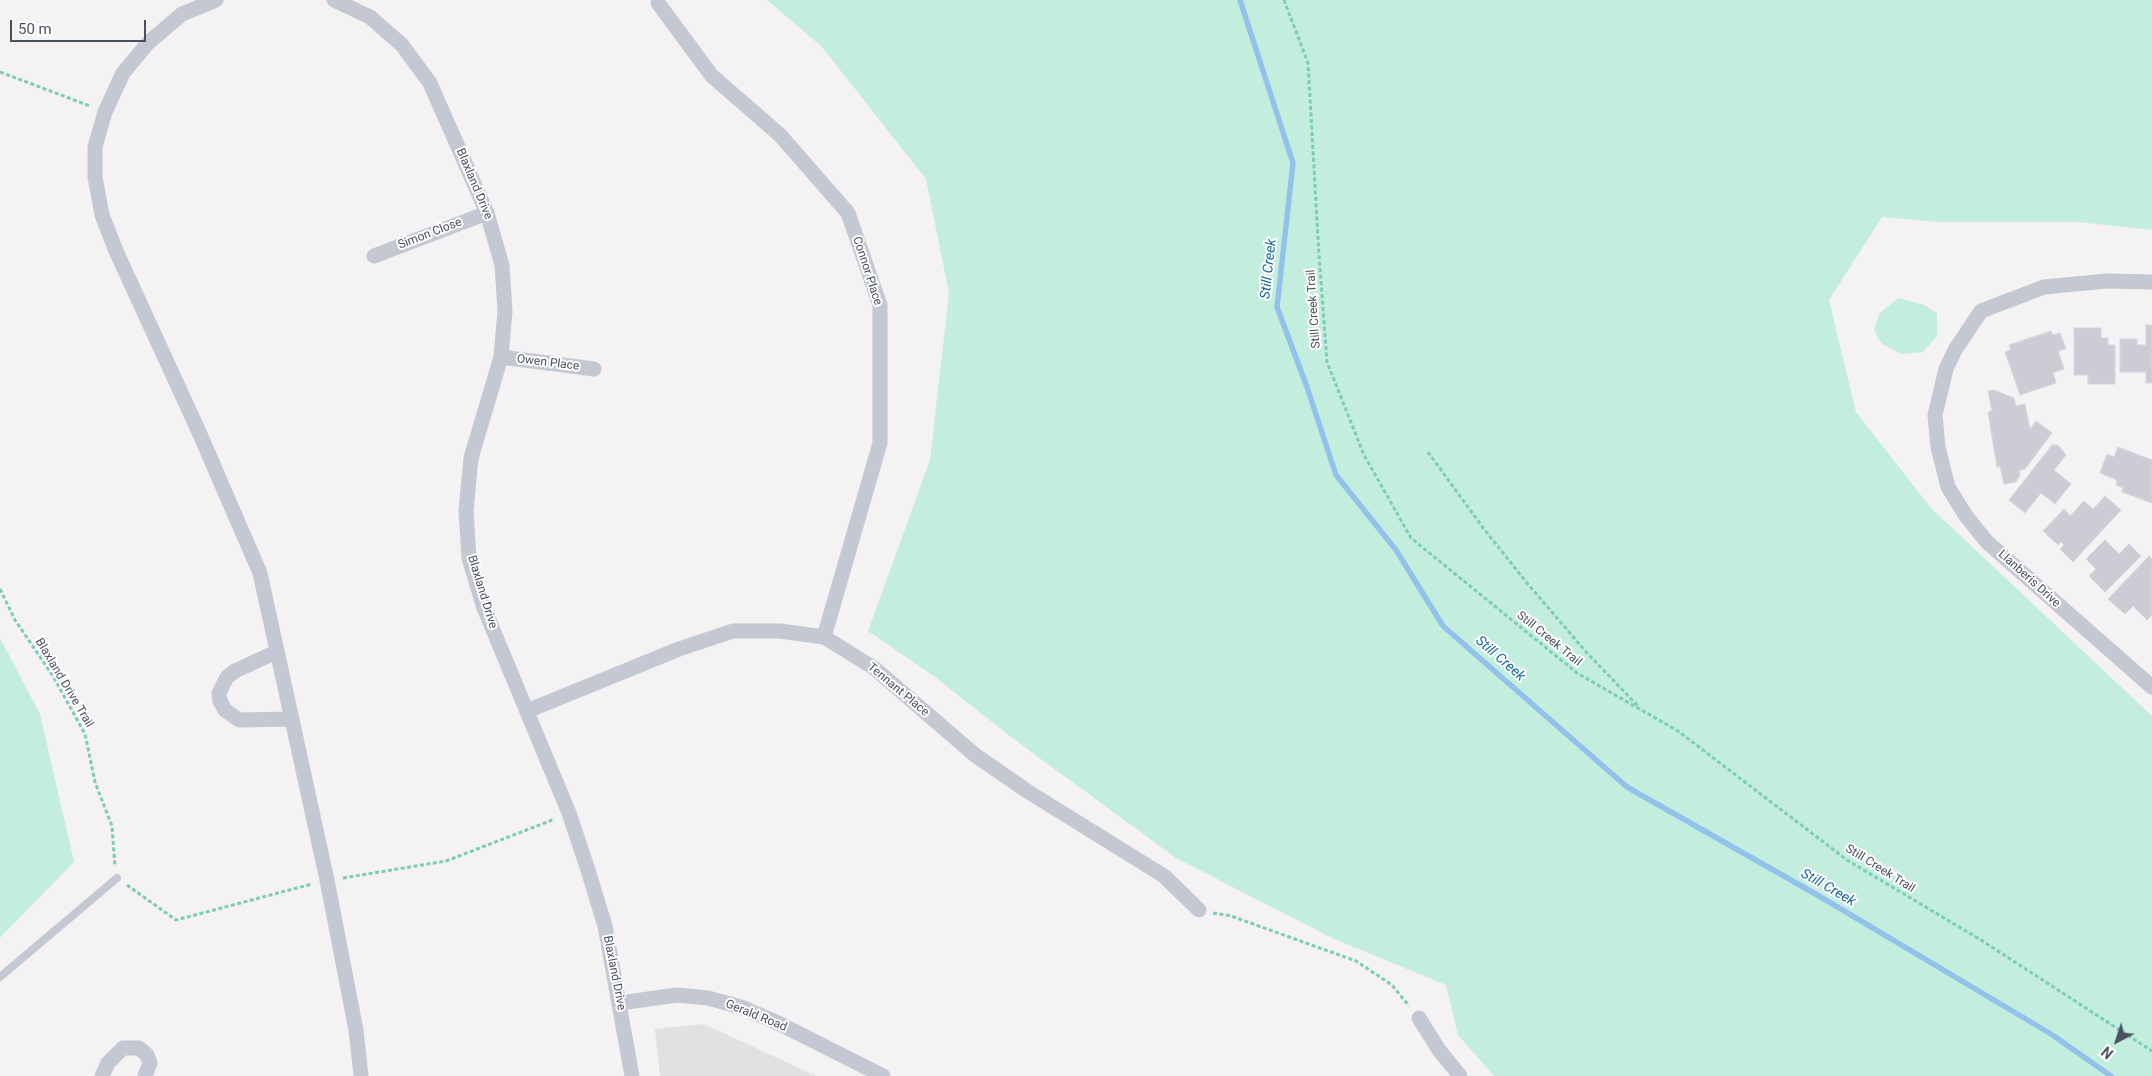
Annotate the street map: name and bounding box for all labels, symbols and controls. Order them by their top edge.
scale bar [12,10,149,42]
text: 50 m [18,20,52,38]
street label: Blaxland Drive [453,146,495,222]
street label: Simon Close [396,215,464,253]
street label: Connor Place [849,235,885,307]
water label: Still Creek [1257,238,1281,300]
street label: Still Creek Trail [1304,269,1324,349]
street label: Owen Place [516,352,580,374]
street label: Llanberis Drive [1995,547,2063,611]
street label: Blaxland Drive [464,554,500,630]
street label: Still Creek Trail [1514,608,1584,670]
water label: Still Creek [1472,633,1528,685]
street label: Blaxland Drive Trail [32,636,96,730]
street label: Tennant Place [864,660,932,720]
street label: Still Creek Trail [1843,842,1917,896]
water label: Still Creek [1798,866,1858,910]
street label: Blaxland Drive [600,934,628,1012]
street label: Gerald Road [723,997,789,1035]
north arrow [2092,1016,2142,1066]
text: N [2098,1043,2116,1062]

